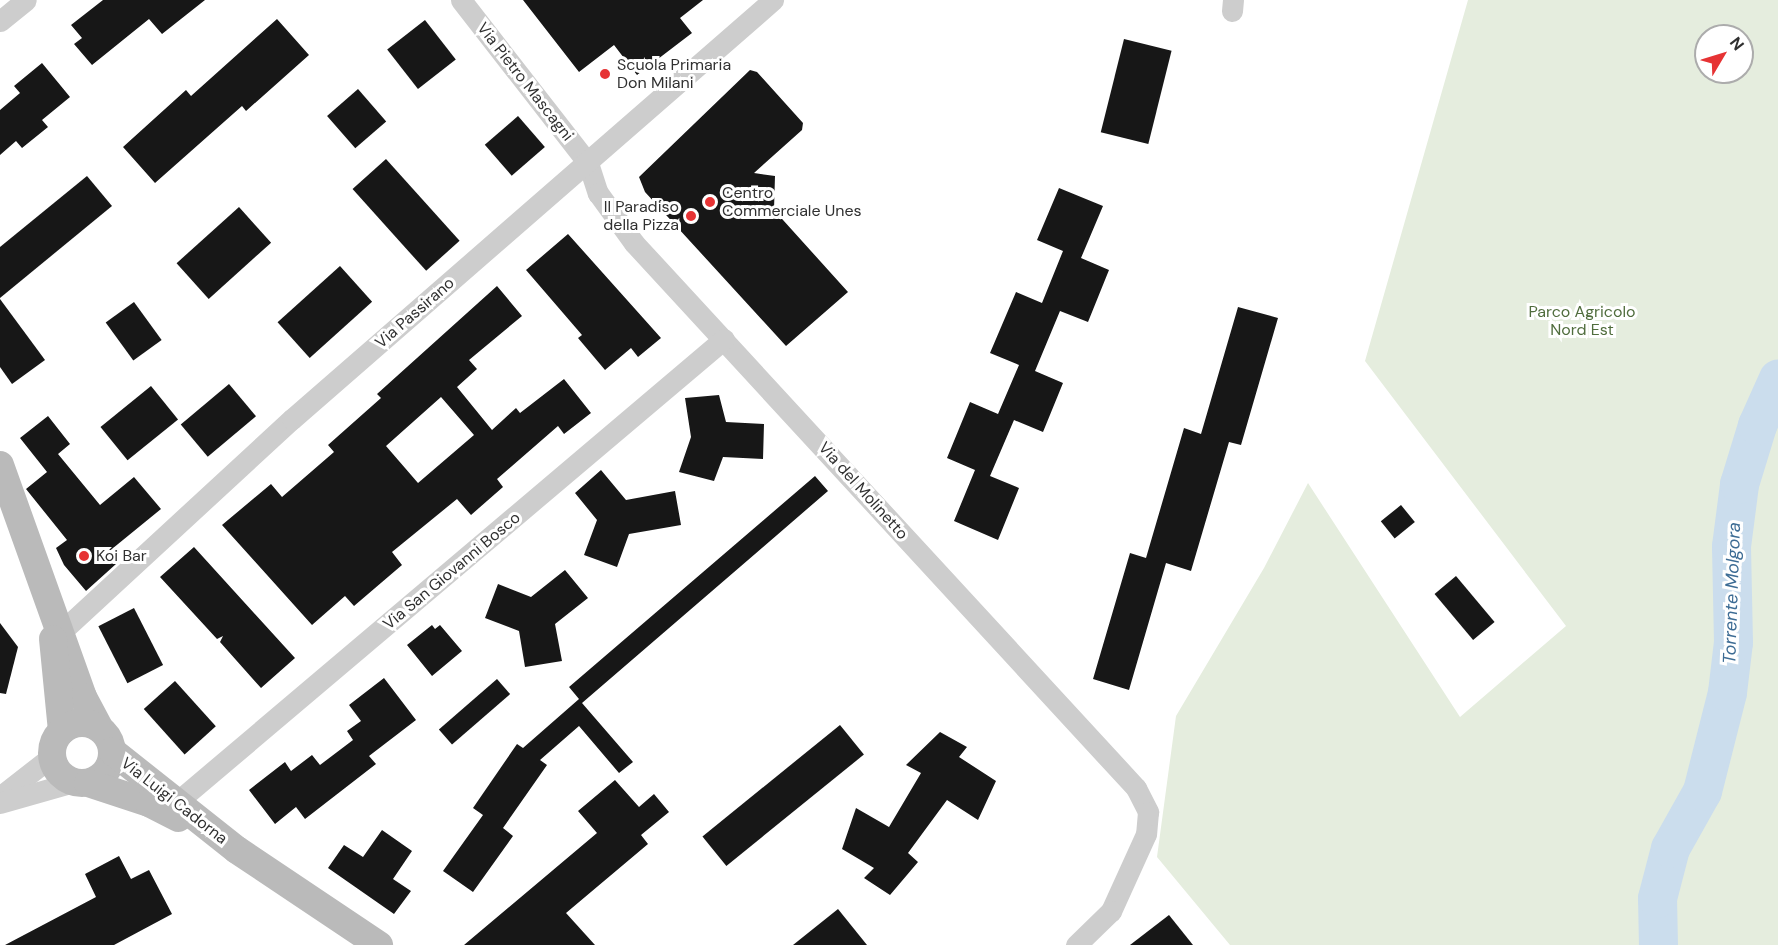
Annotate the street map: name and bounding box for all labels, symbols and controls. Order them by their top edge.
street label: Via Pietro Mascagni [473,19,577,145]
north arrow [1694,24,1754,84]
text: N [1725,33,1749,55]
place label: Scuola Primaria Don Milani [617,55,731,93]
marker: Scuola Primaria Don Milani [598,67,612,81]
place label: Centro Commerciale Unes [722,183,862,221]
marker: Centro Commerciale Unes [703,195,717,209]
place label: Il Paradiso della Pizza [603,197,679,235]
marker: Il Paradiso della Pizza [684,209,698,223]
street label: Via Passirano [372,274,458,352]
park label: Parco Agricolo Nord Est [1528,302,1636,340]
street label: Via del Molinetto [814,438,912,544]
street label: Via San Giovanni Bosco [380,508,524,634]
water label: Torrente Molgora [1719,522,1745,664]
place label: Koi Bar [96,546,147,566]
marker: Koi Bar [77,549,91,563]
street label: Via Luigi Cadorna [117,754,231,848]

